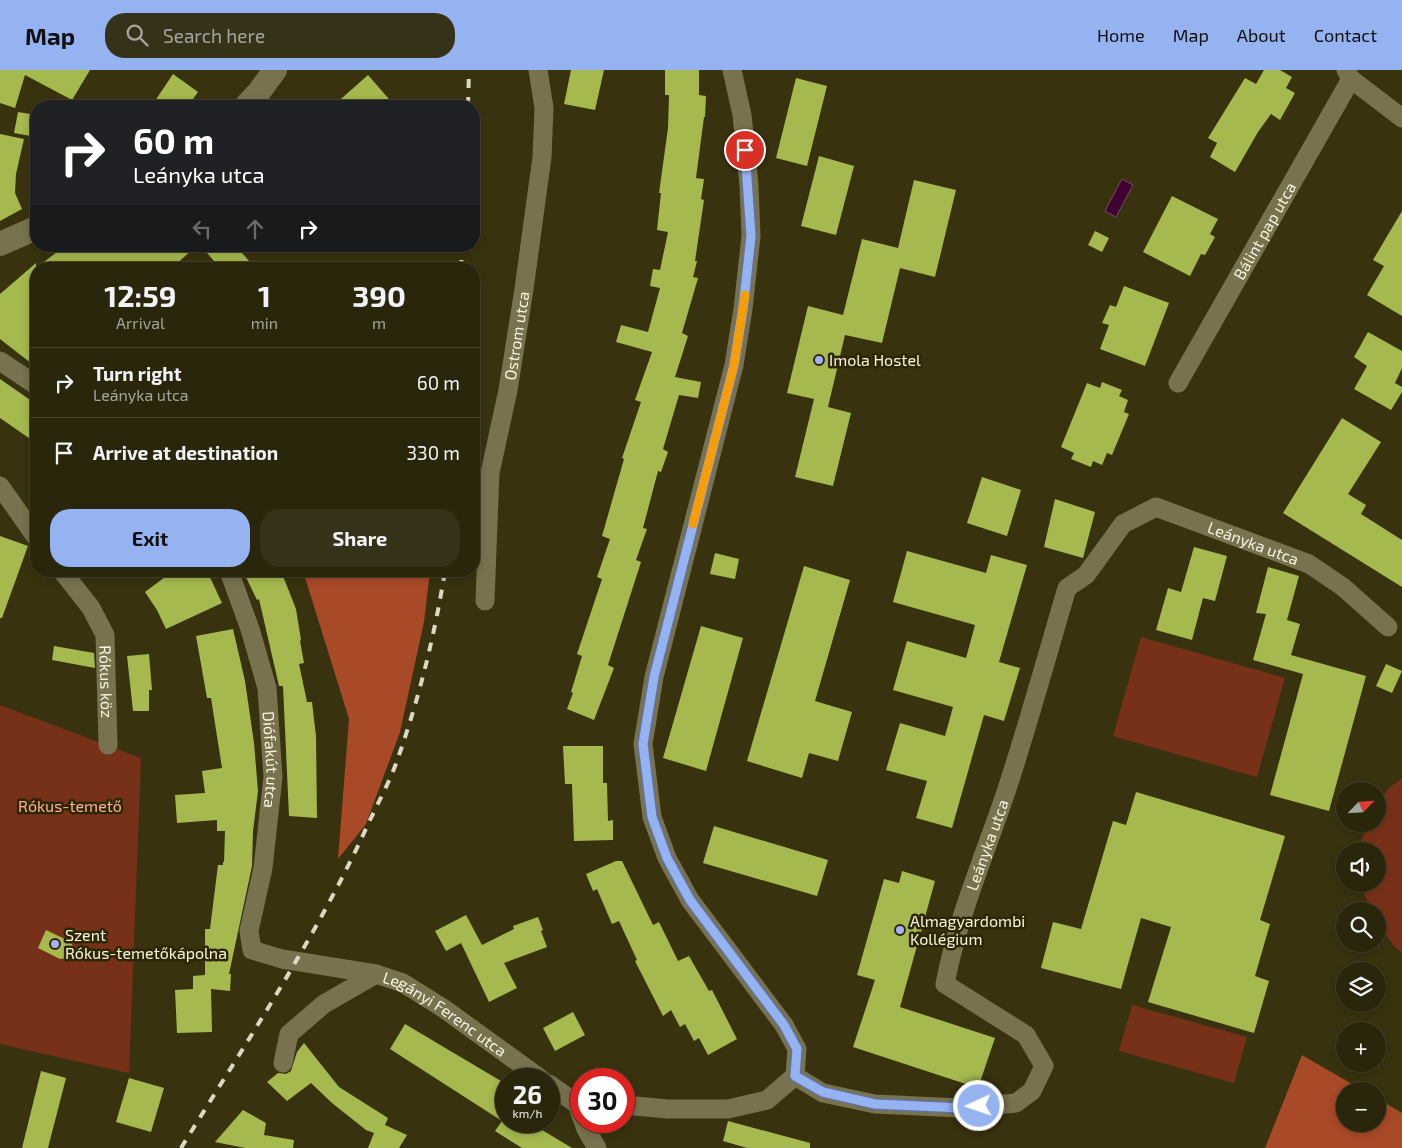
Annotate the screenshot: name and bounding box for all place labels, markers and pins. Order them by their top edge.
pin [724,129,766,171]
place label: Imola Hostel [829,350,921,369]
marker: Imola Hostel [813,354,825,366]
place label: Almagyardombi Kollégium [910,911,1025,948]
marker: Almagyardombi Kollégium [894,924,906,936]
place label: Szent Rókus-temetőkápolna [65,925,227,962]
marker: Szent Rókus-temetőkápolna [49,938,61,950]

